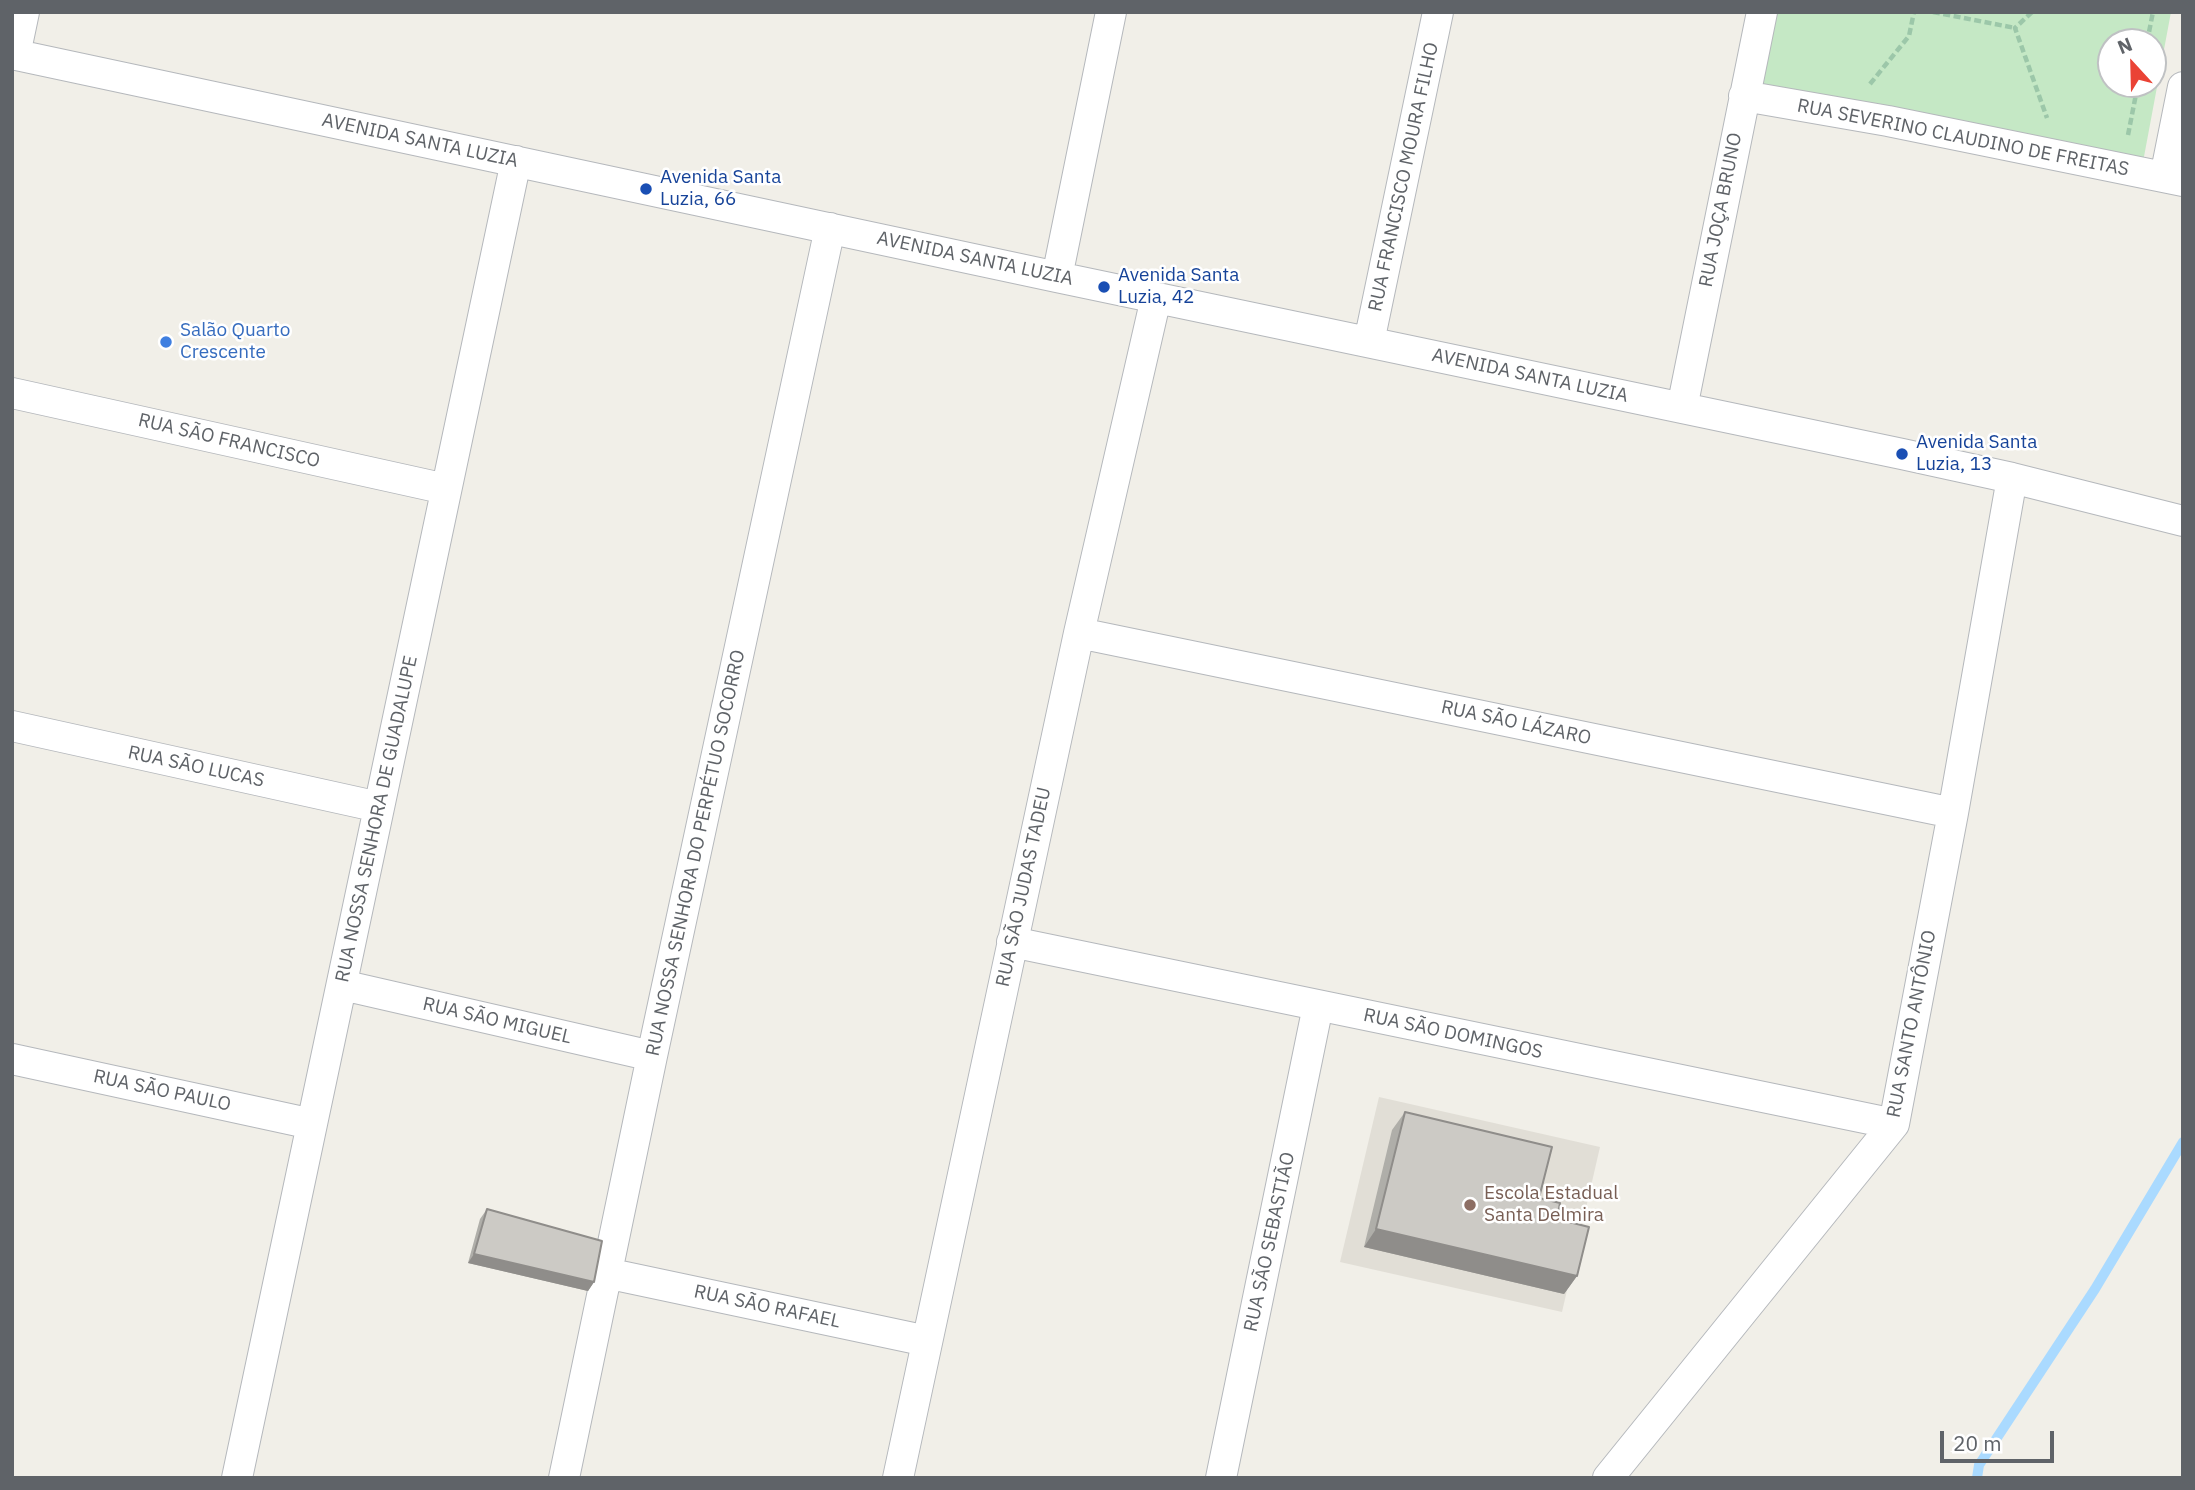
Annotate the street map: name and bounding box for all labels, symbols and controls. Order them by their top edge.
north arrow [2097,28,2167,98]
text: N [2114,32,2136,59]
street label: RUA FRANCISCO MOURA FILHO [1364,40,1444,314]
street label: RUA SEVERINO CLAUDINO DE FREITAS [1795,95,2131,181]
street label: AVENIDA SANTA LUZIA [320,109,520,173]
street label: RUA JOÇA BRUNO [1695,131,1747,289]
place label: Avenida Santa Luzia, 66 [660,167,781,211]
marker: Avenida Santa Luzia, 66 [638,181,654,197]
street label: AVENIDA SANTA LUZIA [875,227,1075,291]
place label: Avenida Santa Luzia, 42 [1118,265,1239,309]
marker: Avenida Santa Luzia, 42 [1096,279,1112,295]
place label: Salão Quarto Crescente [180,320,290,364]
marker: Salão Quarto Crescente [158,334,174,350]
street label: AVENIDA SANTA LUZIA [1430,344,1630,408]
street label: RUA SÃO FRANCISCO [136,409,322,473]
place label: Avenida Santa Luzia, 13 [1916,432,2037,476]
marker: Avenida Santa Luzia, 13 [1894,446,1910,462]
street label: RUA NOSSA SENHORA DO PERPÉTUO SOCORRO [642,648,750,1058]
street label: RUA NOSSA SENHORA DE GUADALUPE [331,654,423,984]
street label: RUA SÃO LÁZARO [1439,696,1593,750]
street label: RUA SÃO LUCAS [126,741,266,793]
street label: RUA SÃO JUDAS TADEU [992,785,1056,989]
street label: RUA SANTO ANTÔNIO [1883,928,1941,1120]
street label: RUA SÃO MIGUEL [420,993,574,1049]
street label: RUA SÃO DOMINGOS [1361,1004,1545,1064]
street label: RUA SÃO PAULO [91,1065,233,1117]
street label: RUA SÃO SEBASTIÃO [1240,1150,1300,1334]
place label: Escola Estadual Santa Delmira [1484,1183,1618,1227]
marker: Escola Estadual Santa Delmira [1462,1197,1478,1213]
street label: RUA SÃO RAFAEL [692,1280,842,1334]
scale bar [1943,1416,2057,1460]
text: 20 m [1953,1429,2002,1457]

